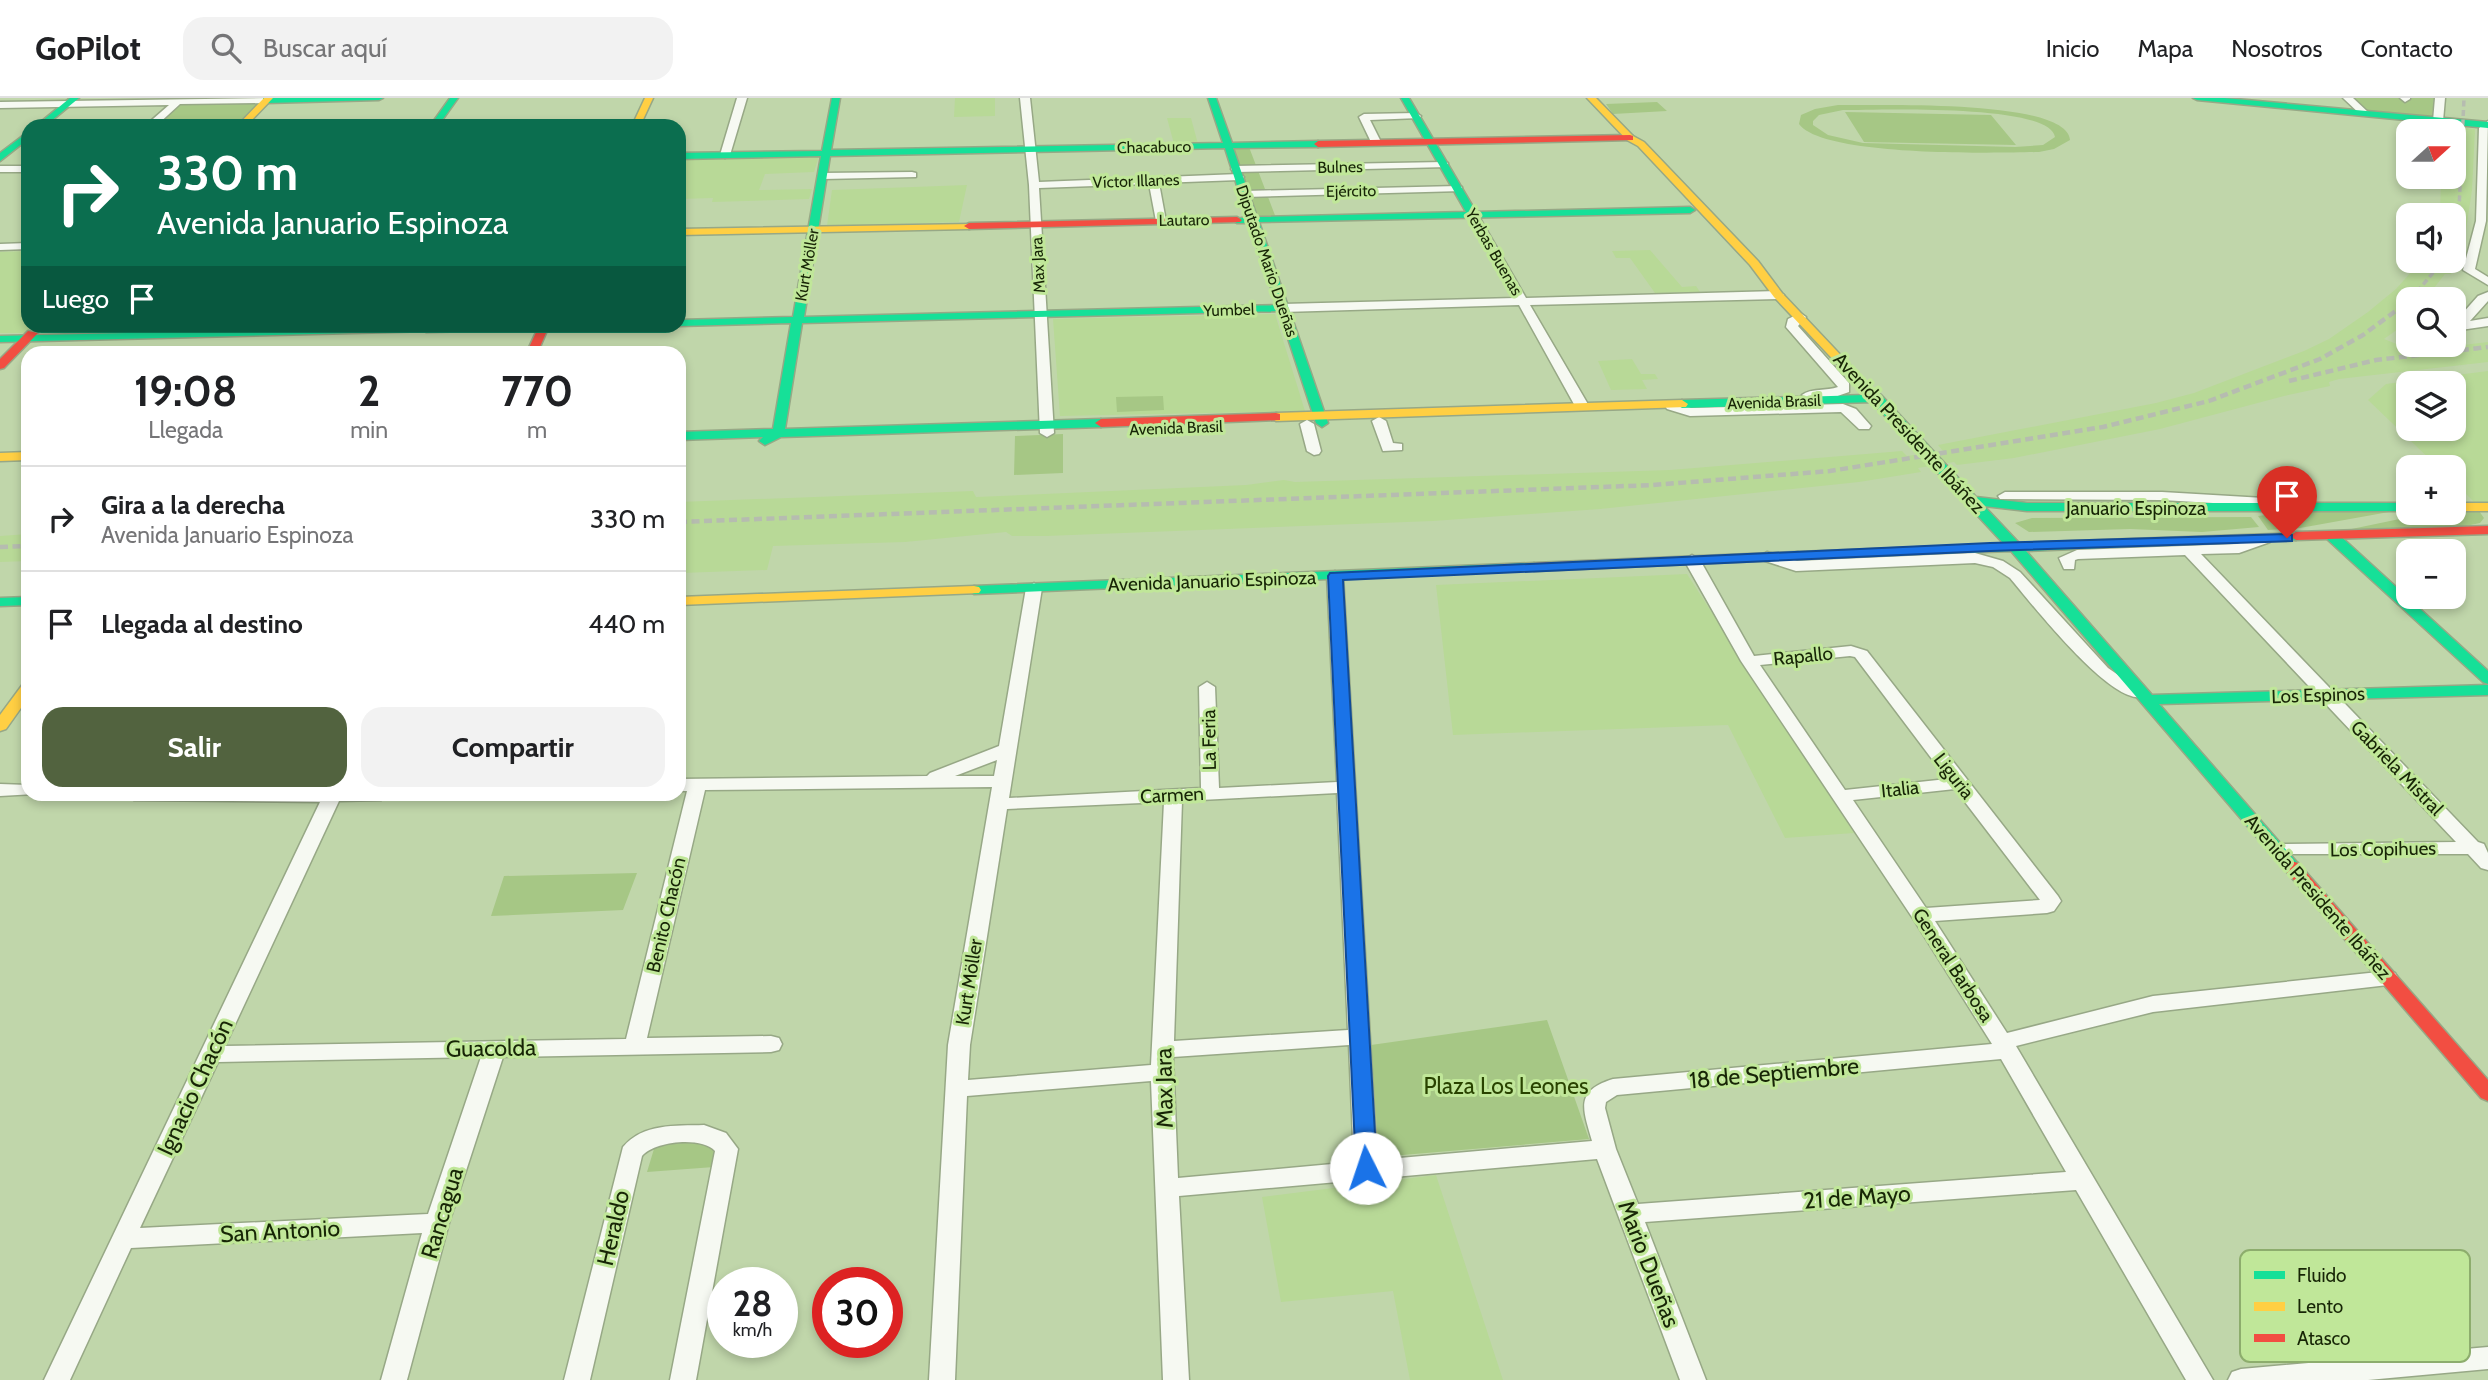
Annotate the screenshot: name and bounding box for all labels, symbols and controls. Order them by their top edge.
search box [183,17,673,80]
text: GoPilot [35,28,141,68]
icon: search [207,29,245,67]
text: Buscar aquí [263,32,387,64]
text: Inicio [2046,34,2099,63]
text: Mapa [2137,34,2193,63]
text: Nosotros [2231,34,2322,63]
text: Contacto [2360,34,2453,63]
north arrow [2396,119,2466,189]
map controls [2396,119,2466,609]
street label: Chacabuco [1117,137,1192,157]
text: 330 m [157,143,298,202]
icon: right [42,147,133,238]
street label: Bulnes [1317,157,1363,177]
street label: Víctor Illanes [1092,170,1180,192]
street label: Ejército [1326,181,1377,201]
street label: Diputado Mario Dueñas [1232,183,1302,340]
text: Avenida Januario Espinoza [157,203,508,242]
button: sound [2396,203,2466,273]
street label: Yerbas Buenas [1461,204,1527,299]
street label: Lautaro [1158,210,1210,230]
street label: Kurt Möller [791,226,823,303]
street label: Max Jara [1027,236,1049,293]
icon: arrive [123,280,161,318]
text: Luego [42,283,109,315]
button: search [2396,287,2466,357]
street label: Yumbel [1202,300,1255,320]
street label: Avenida Presidente Ibáñez [1829,348,1990,518]
text: 19:08 [134,365,237,417]
text: 2 [358,365,380,417]
text: 770 [501,365,573,417]
button: layers [2396,371,2466,441]
street label: Avenida Brasil [1727,391,1821,413]
text: Llegada [148,416,223,444]
text: min [350,416,388,444]
text: m [527,416,547,444]
street label: Avenida Brasil [1129,417,1223,439]
button: + [2396,455,2466,525]
pin [2257,466,2317,538]
icon: arrive [2268,477,2306,515]
text: Gira a la derecha [101,489,285,521]
street label: Januario Espinoza [2065,497,2206,520]
icon: right [42,500,80,538]
text: 330 m [590,503,665,535]
text: Avenida Januario Espinoza [101,521,354,549]
button: − [2396,539,2466,609]
street label: Avenida Januario Espinoza [1107,566,1317,596]
icon: arrive [42,605,80,643]
text: Llegada al destino [101,608,303,640]
text: 440 m [588,608,665,640]
street label: Rapallo [1772,641,1834,671]
street label: Los Espinos [2271,682,2365,708]
button: Salir [42,707,347,787]
button: Compartir [361,707,665,787]
street label: La Feria [1197,709,1221,771]
street label: Gabriela Mistral [2346,716,2448,821]
street label: Liguria [1929,748,1979,804]
street label: Italia [1880,776,1920,802]
street label: Carmen [1140,782,1204,808]
street label: Avenida Presidente Ibáñez [2240,810,2396,984]
street label: Los Copihues [2330,837,2436,861]
street label: Benito Chacón [642,855,690,975]
street label: General Barbosa [1908,904,1998,1026]
street label: Kurt Möller [951,937,987,1027]
street label: Ignacio Chacón [151,1014,239,1160]
street label: Guacolda [446,1033,536,1063]
street label: Max Jara [1149,1048,1179,1128]
street label: 18 de Septiembre [1688,1052,1860,1094]
park label: Plaza Los Leones [1423,1072,1589,1100]
position arrow [1329,1131,1403,1205]
street label: Rancagua [415,1164,469,1262]
street label: 21 de Mayo [1802,1179,1912,1215]
street label: Heraldo [591,1188,635,1268]
street label: Mario Dueñas [1612,1197,1686,1331]
street label: San Antonio [219,1214,341,1248]
legend [2240,1250,2470,1362]
text: Fluido [2297,1264,2346,1287]
speed limit sign: 30 [812,1267,903,1358]
text: 28 [733,1282,772,1325]
text: Lento [2297,1295,2343,1318]
text: km/h [733,1319,772,1341]
text: Atasco [2297,1327,2351,1350]

